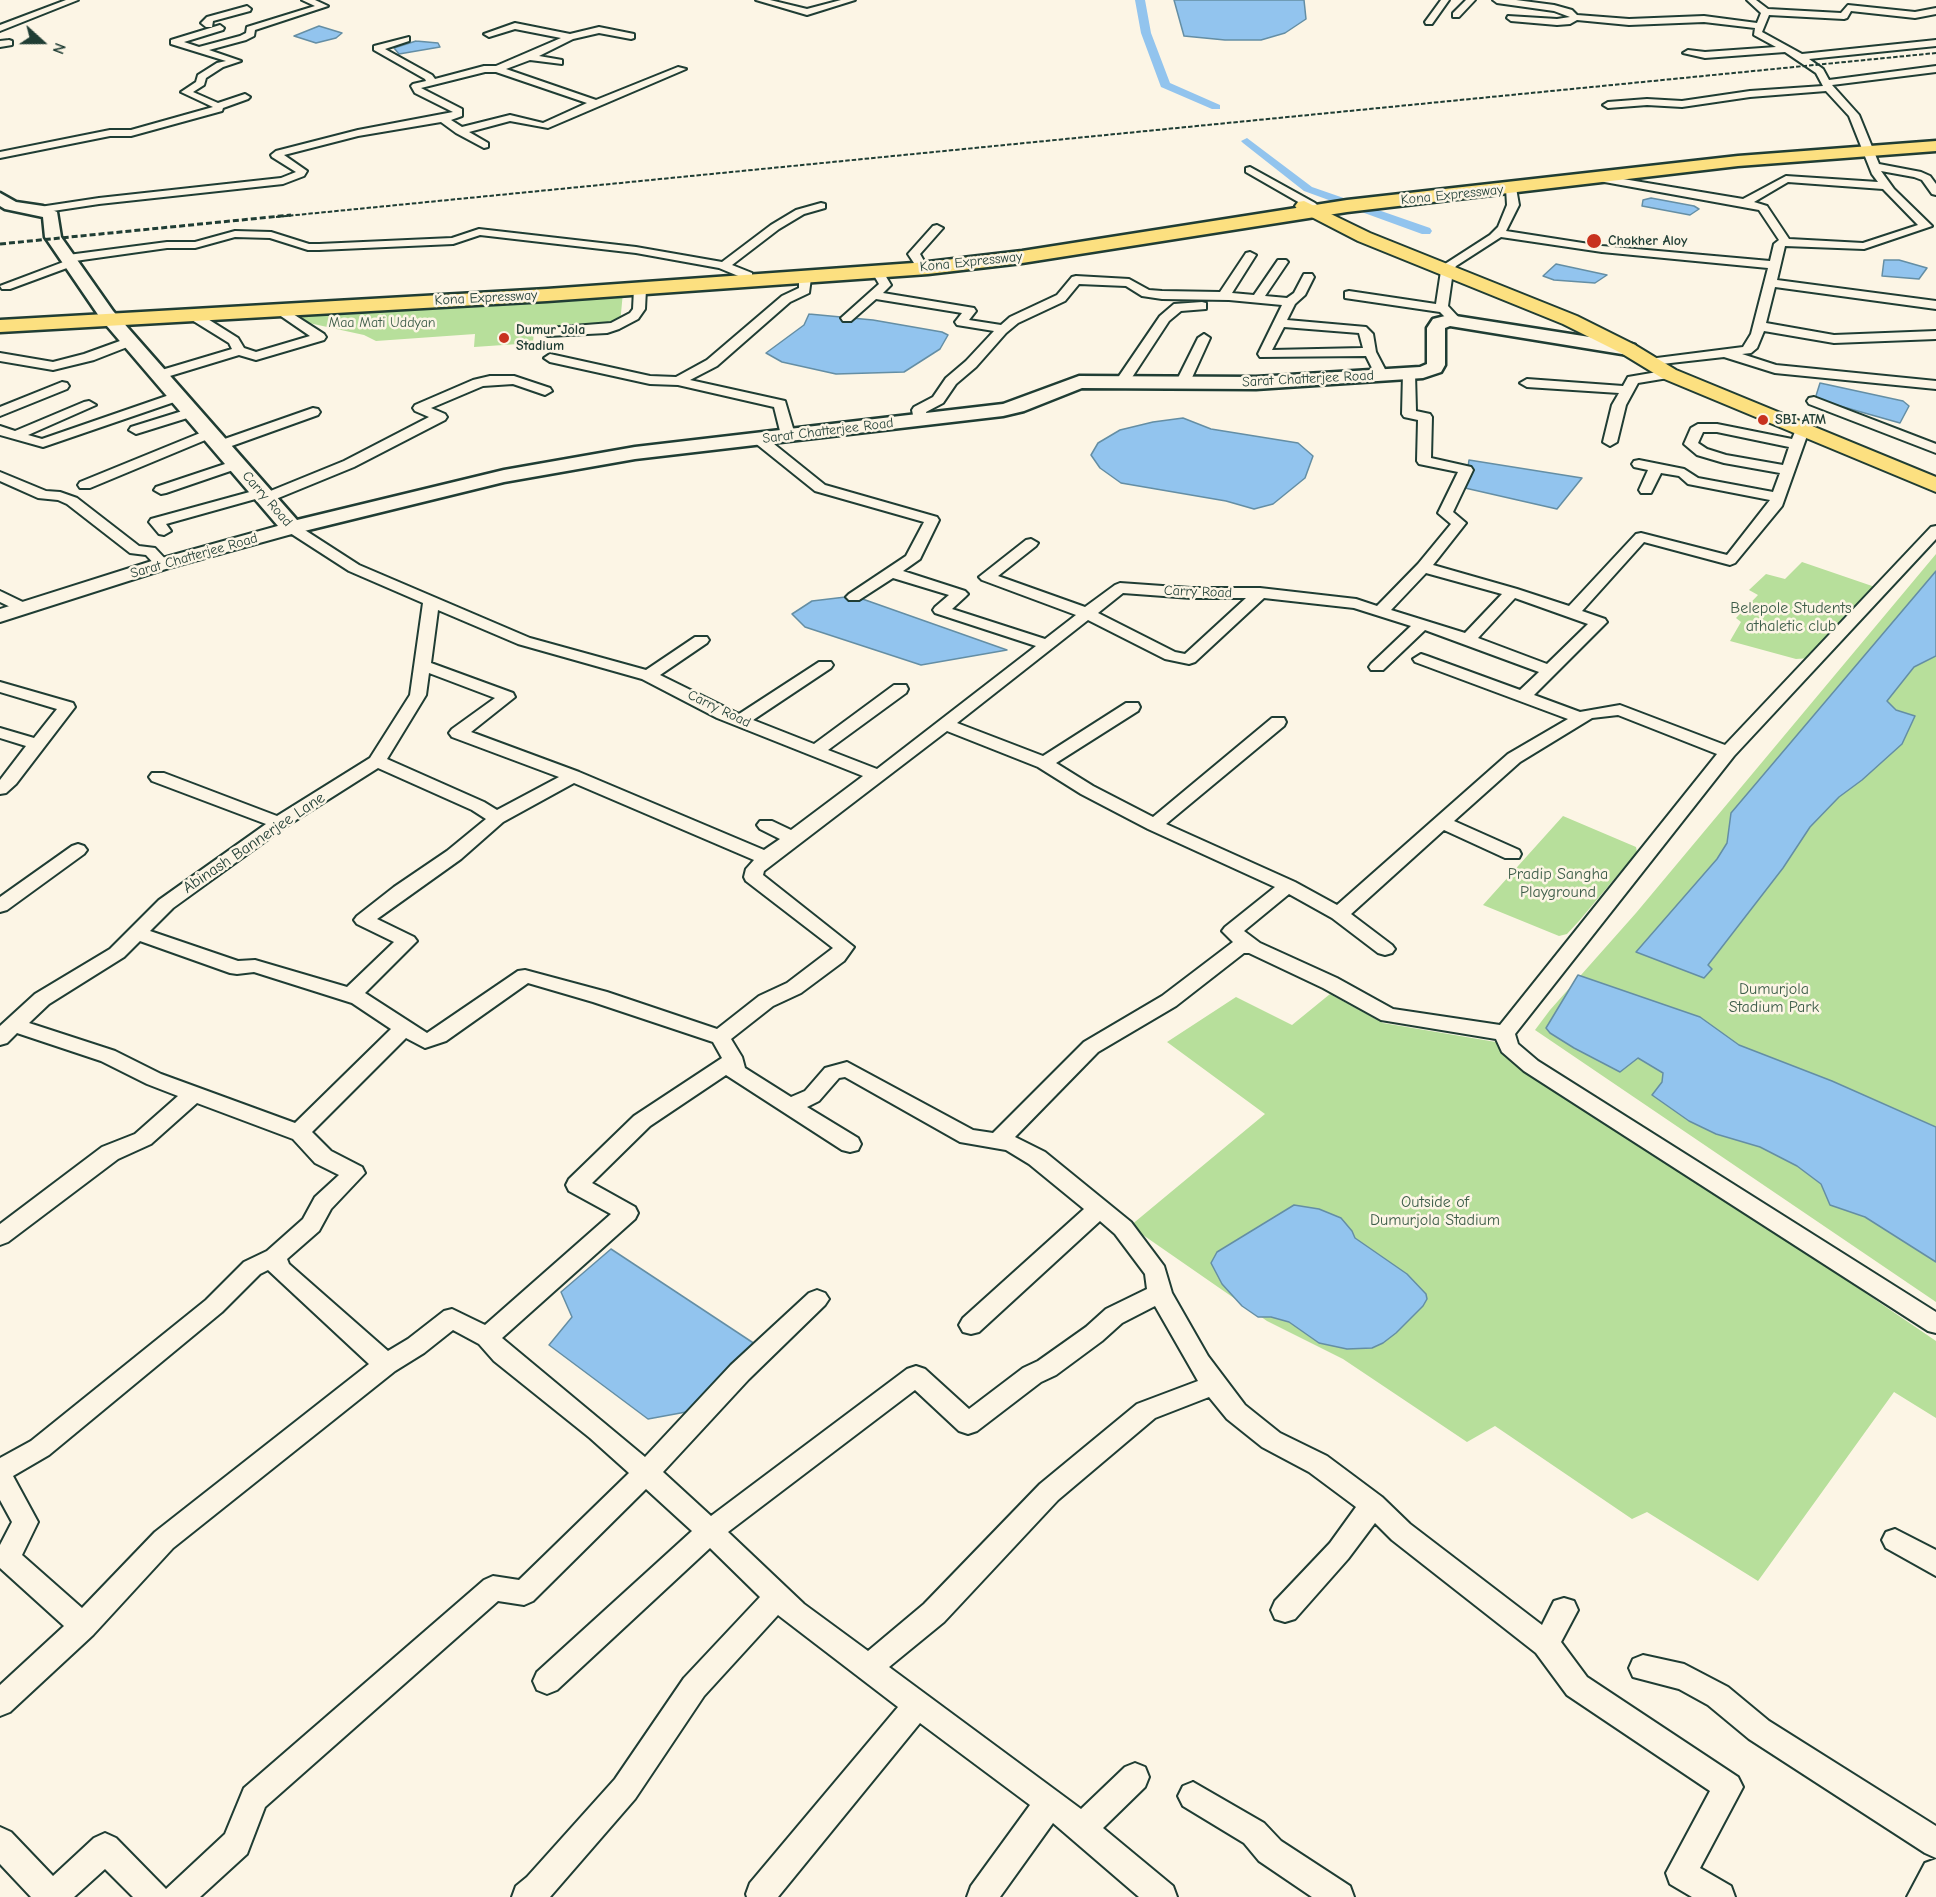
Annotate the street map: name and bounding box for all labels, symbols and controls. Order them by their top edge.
north arrow [12,12,72,72]
text: N [49,40,69,57]
street label: Kona Expressway [1400,181,1504,209]
marker: Chokher Aloy [1585,232,1603,250]
place label: Chokher Aloy [1608,233,1687,249]
street label: Kona Expressway [919,248,1023,276]
street label: Kona Expressway [434,287,538,309]
park label: Maa Mati Uddyan [328,315,436,331]
place label: Dumur Jola Stadium [516,322,585,354]
marker: Dumur Jola Stadium [497,331,511,345]
street label: Sarat Chatterjee Road [1242,367,1374,391]
place label: SBI ATM [1775,412,1826,428]
marker: SBI ATM [1756,413,1770,427]
street label: Sarat Chatterjee Road [762,415,894,447]
street label: Carry Road [238,468,296,530]
street label: Sarat Chatterjee Road [128,530,260,582]
street label: Carry Road [1164,582,1232,602]
park label: Belepole Students athaletic club [1730,598,1852,636]
street label: Carry Road [685,687,753,731]
street label: Abinash Bannerjee Lane [179,788,329,898]
park label: Pradip Sangha Playground [1508,864,1608,902]
park label: Dumurjola Stadium Park [1729,979,1819,1017]
park label: Outside of Dumurjola Stadium [1370,1192,1500,1230]

